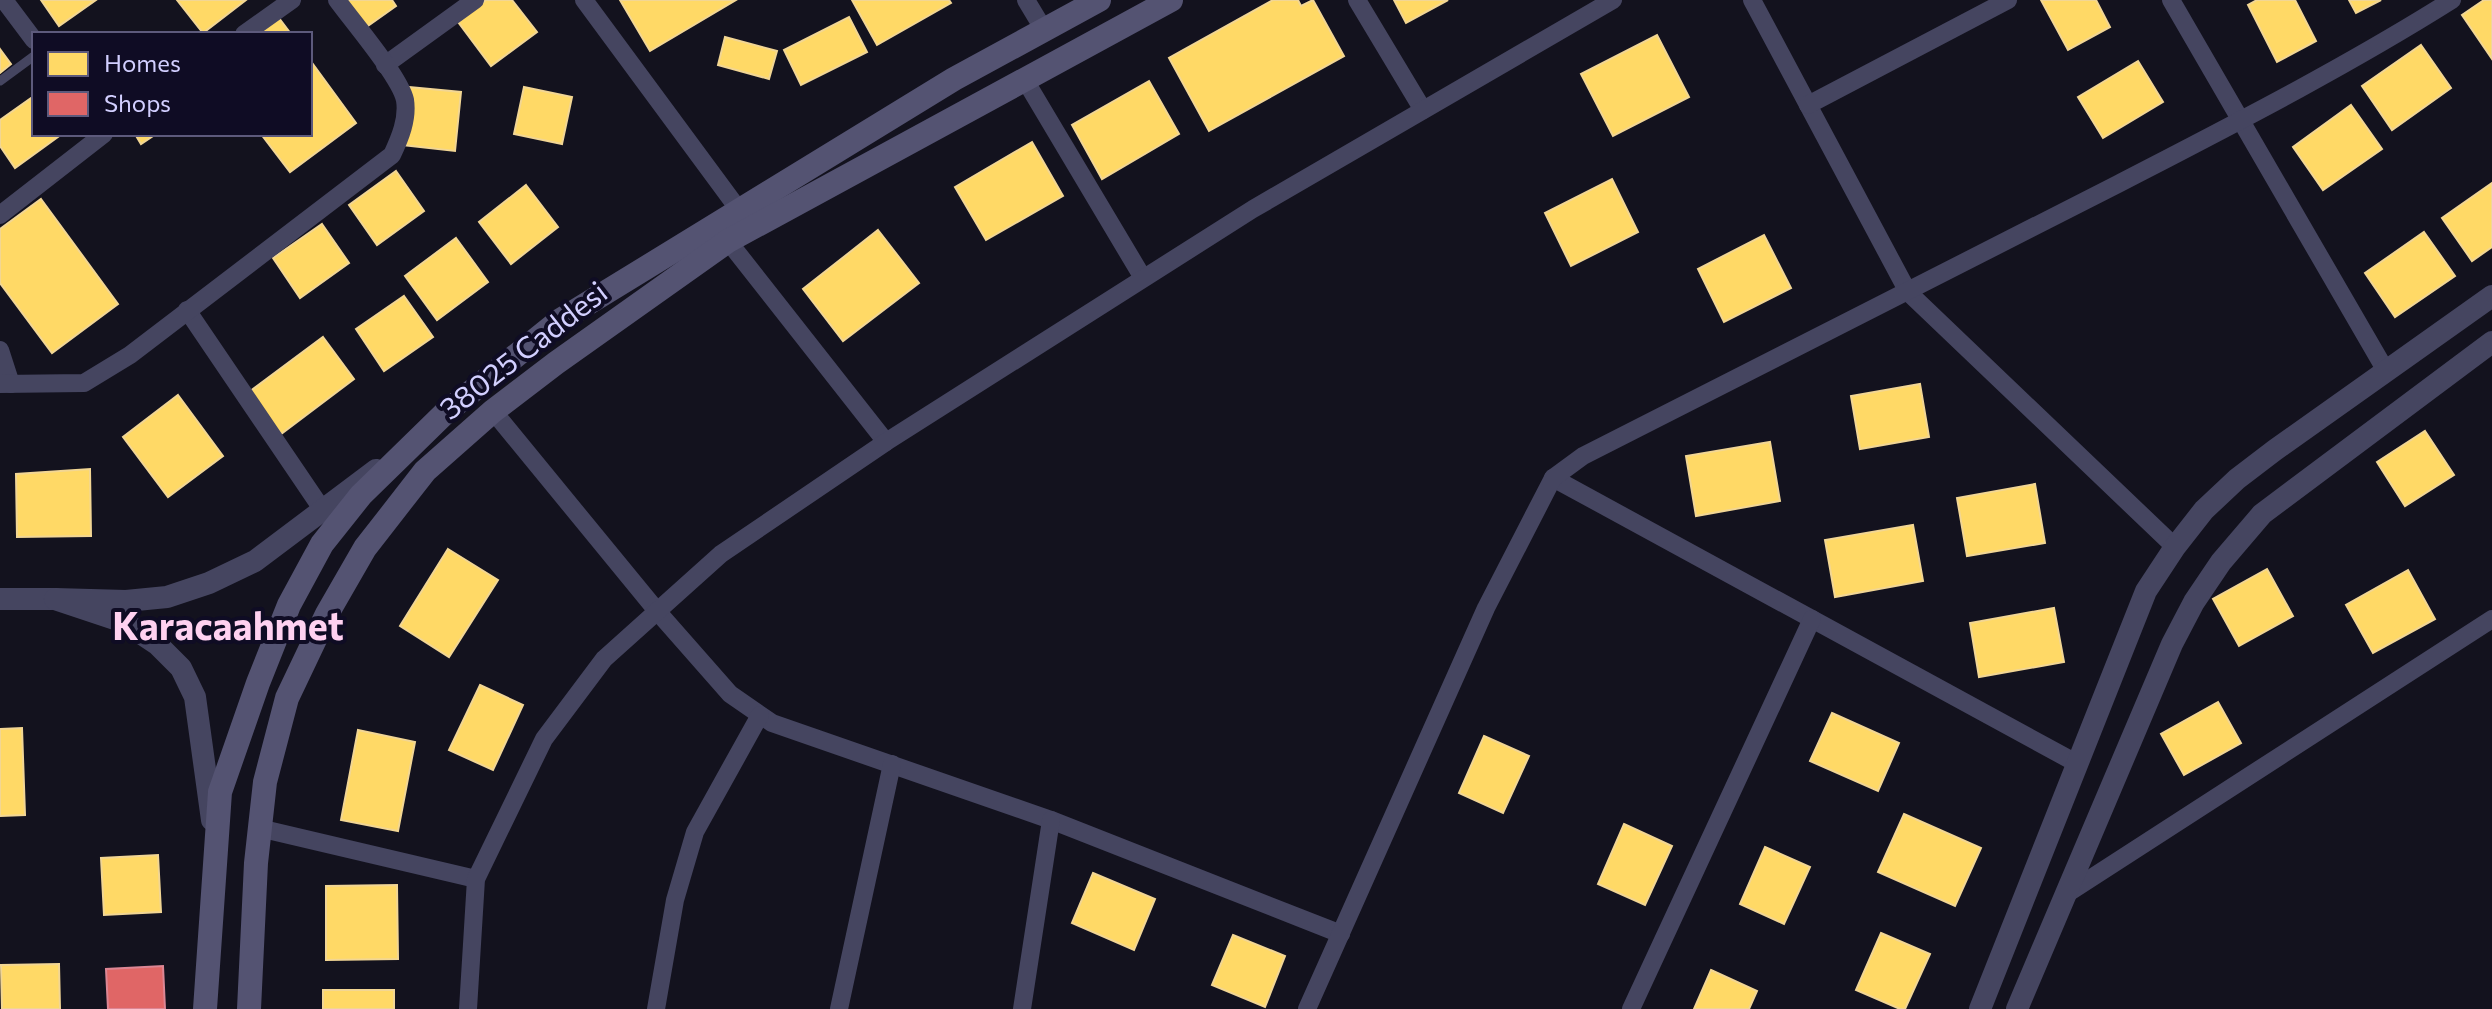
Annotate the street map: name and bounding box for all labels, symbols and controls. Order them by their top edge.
legend [32,32,312,136]
text: Homes [104,48,181,77]
text: Shops [104,88,171,117]
street label: 38025 Caddesi [431,272,614,426]
district label: Karacaahmet [112,601,344,648]

